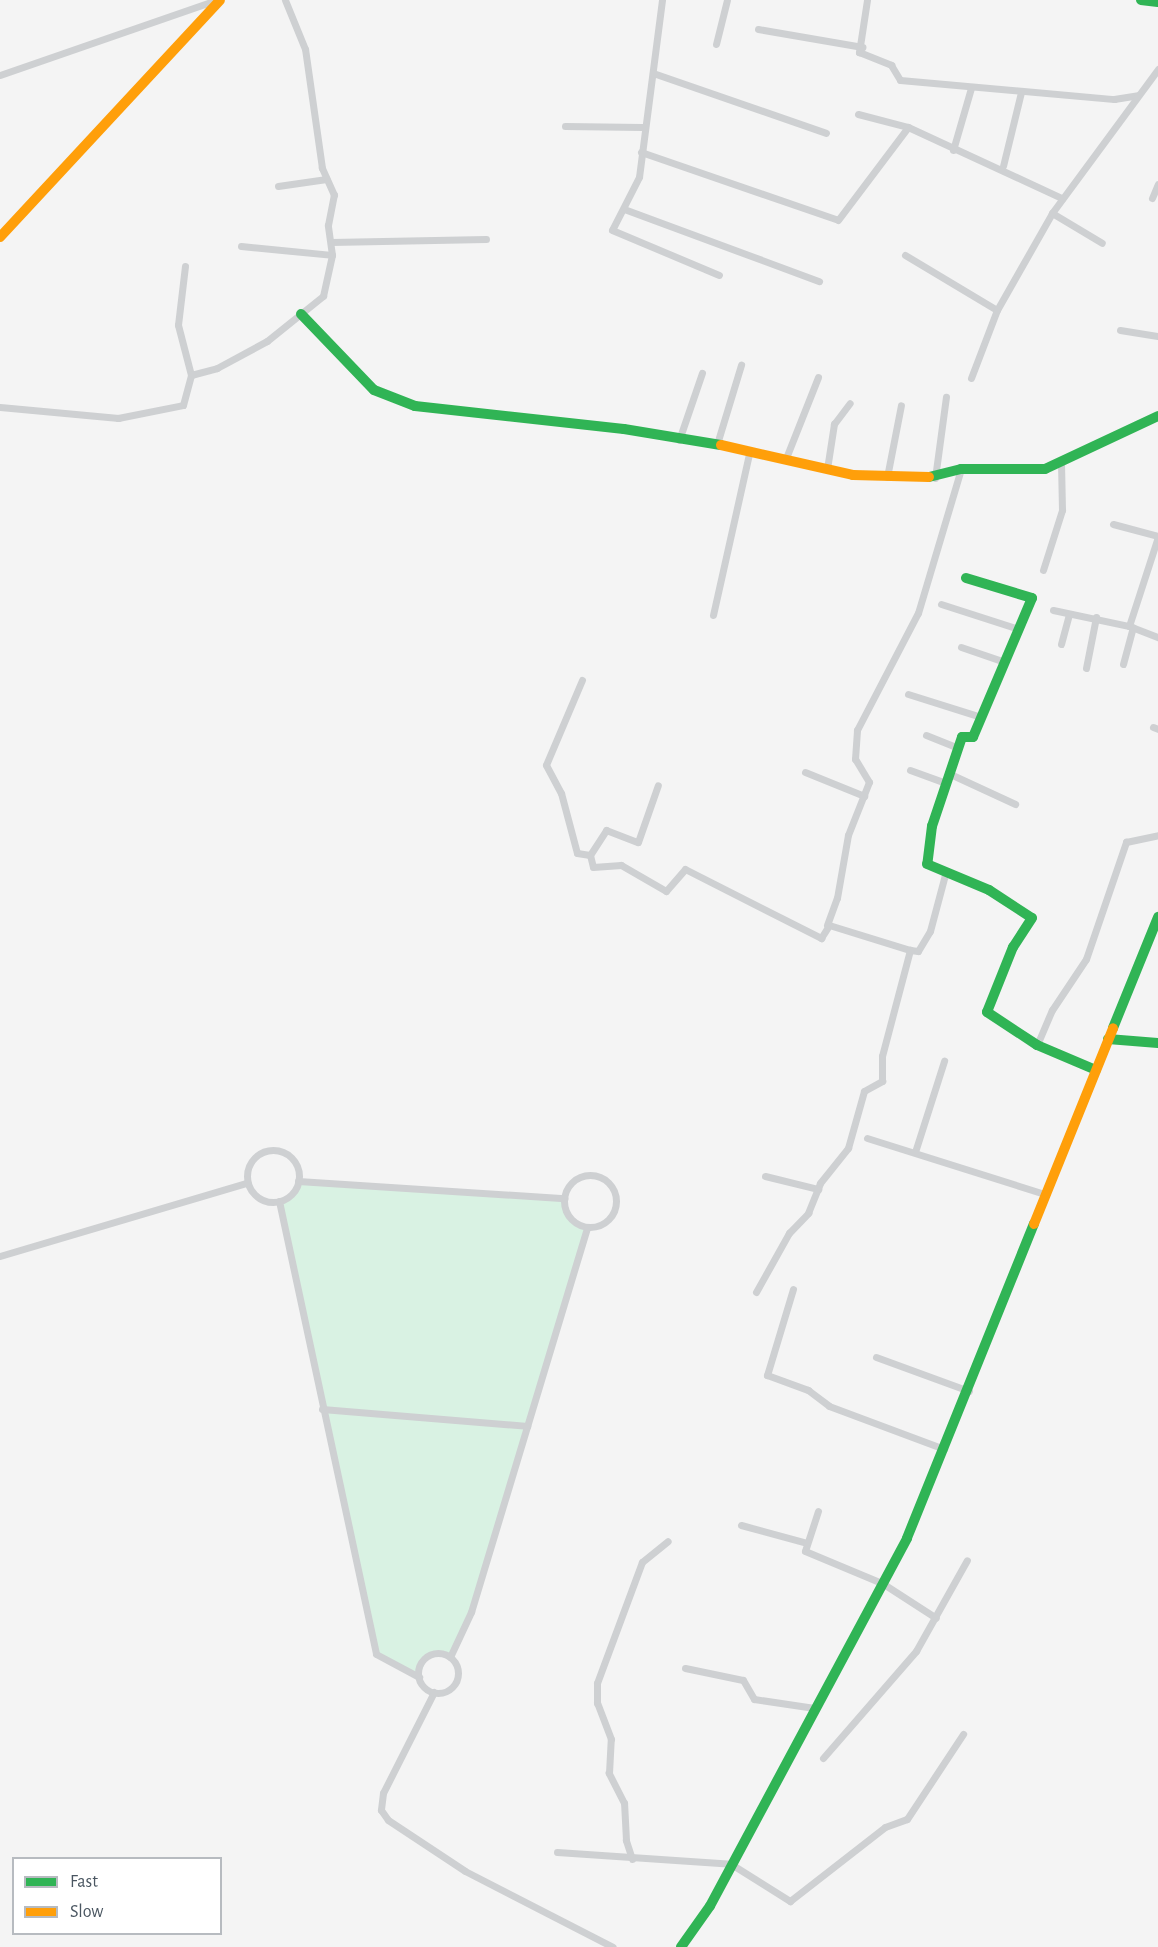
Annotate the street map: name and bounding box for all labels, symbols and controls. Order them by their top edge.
legend [12,1857,222,1935]
text: Fast [70,1873,98,1891]
text: Slow [70,1903,103,1921]

